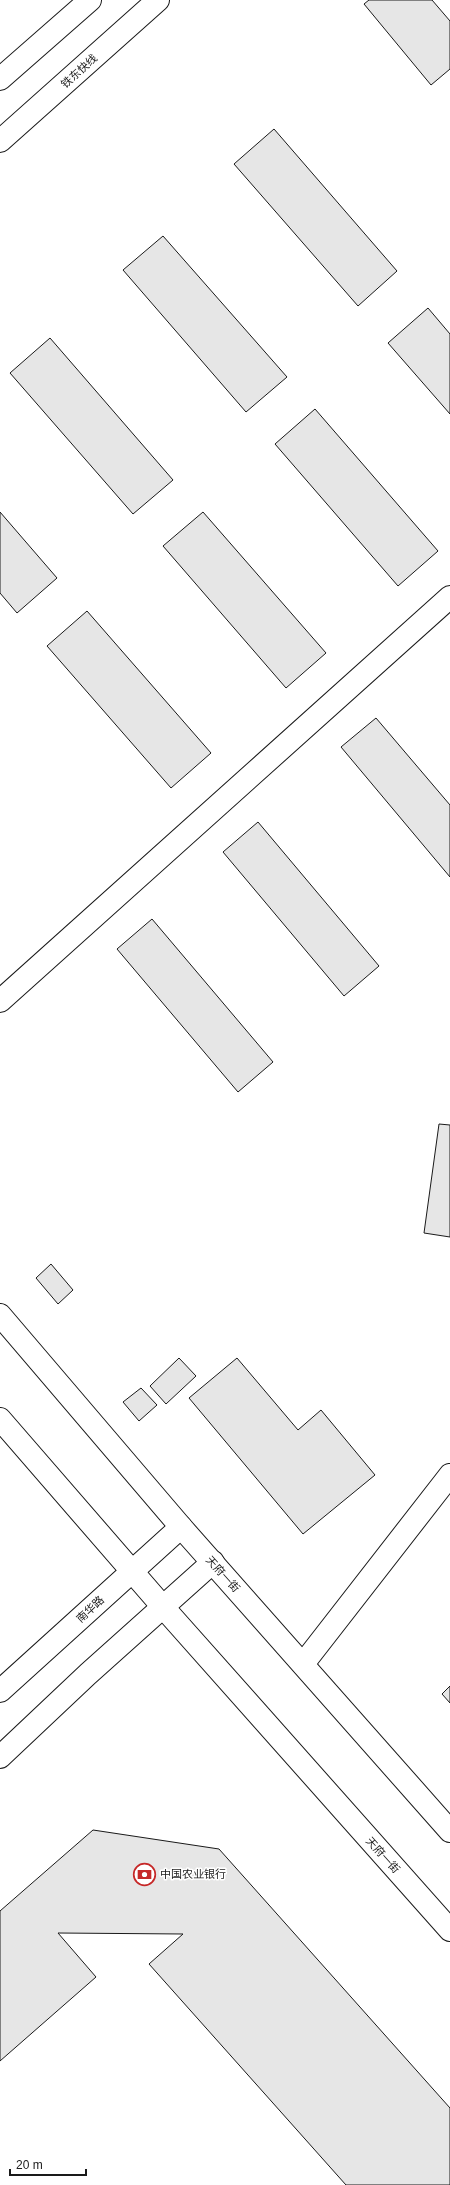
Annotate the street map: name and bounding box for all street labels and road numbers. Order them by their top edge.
street label: 铁东快线 [59,52,99,90]
street label: 天府一街 [204,1554,242,1594]
street label: 南华路 [74,1593,106,1625]
street label: 天府一街 [364,1835,402,1875]

